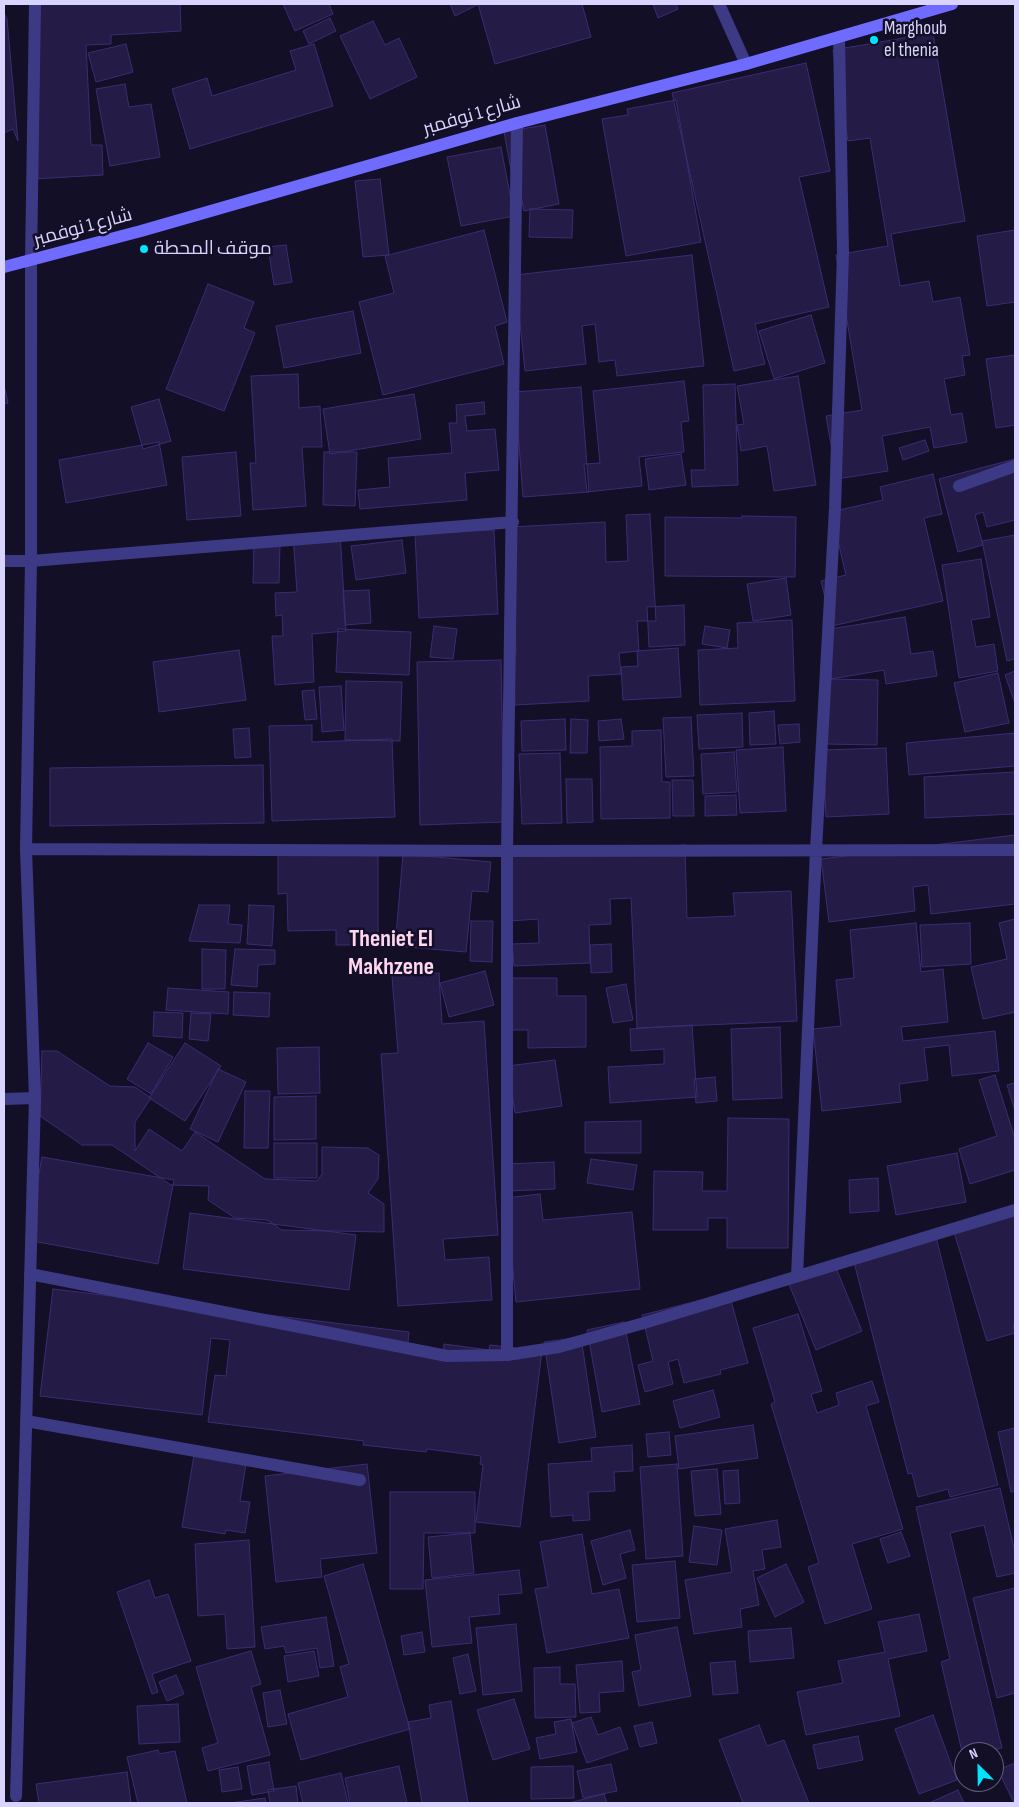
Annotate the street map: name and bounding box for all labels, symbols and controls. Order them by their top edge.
place label: Marghoub el thenia [884,18,947,62]
marker: Marghoub el thenia [868,34,880,46]
street label: شارع 1 نوفمبر [420,91,524,141]
street label: شارع 1 نوفمبر [31,204,135,252]
place label: موقف المحطة [154,238,272,260]
marker: موقف المحطة [138,243,150,255]
district label: Theniet El Makhzene [348,926,434,982]
north arrow [954,1742,1004,1792]
text: N [967,1744,980,1763]

